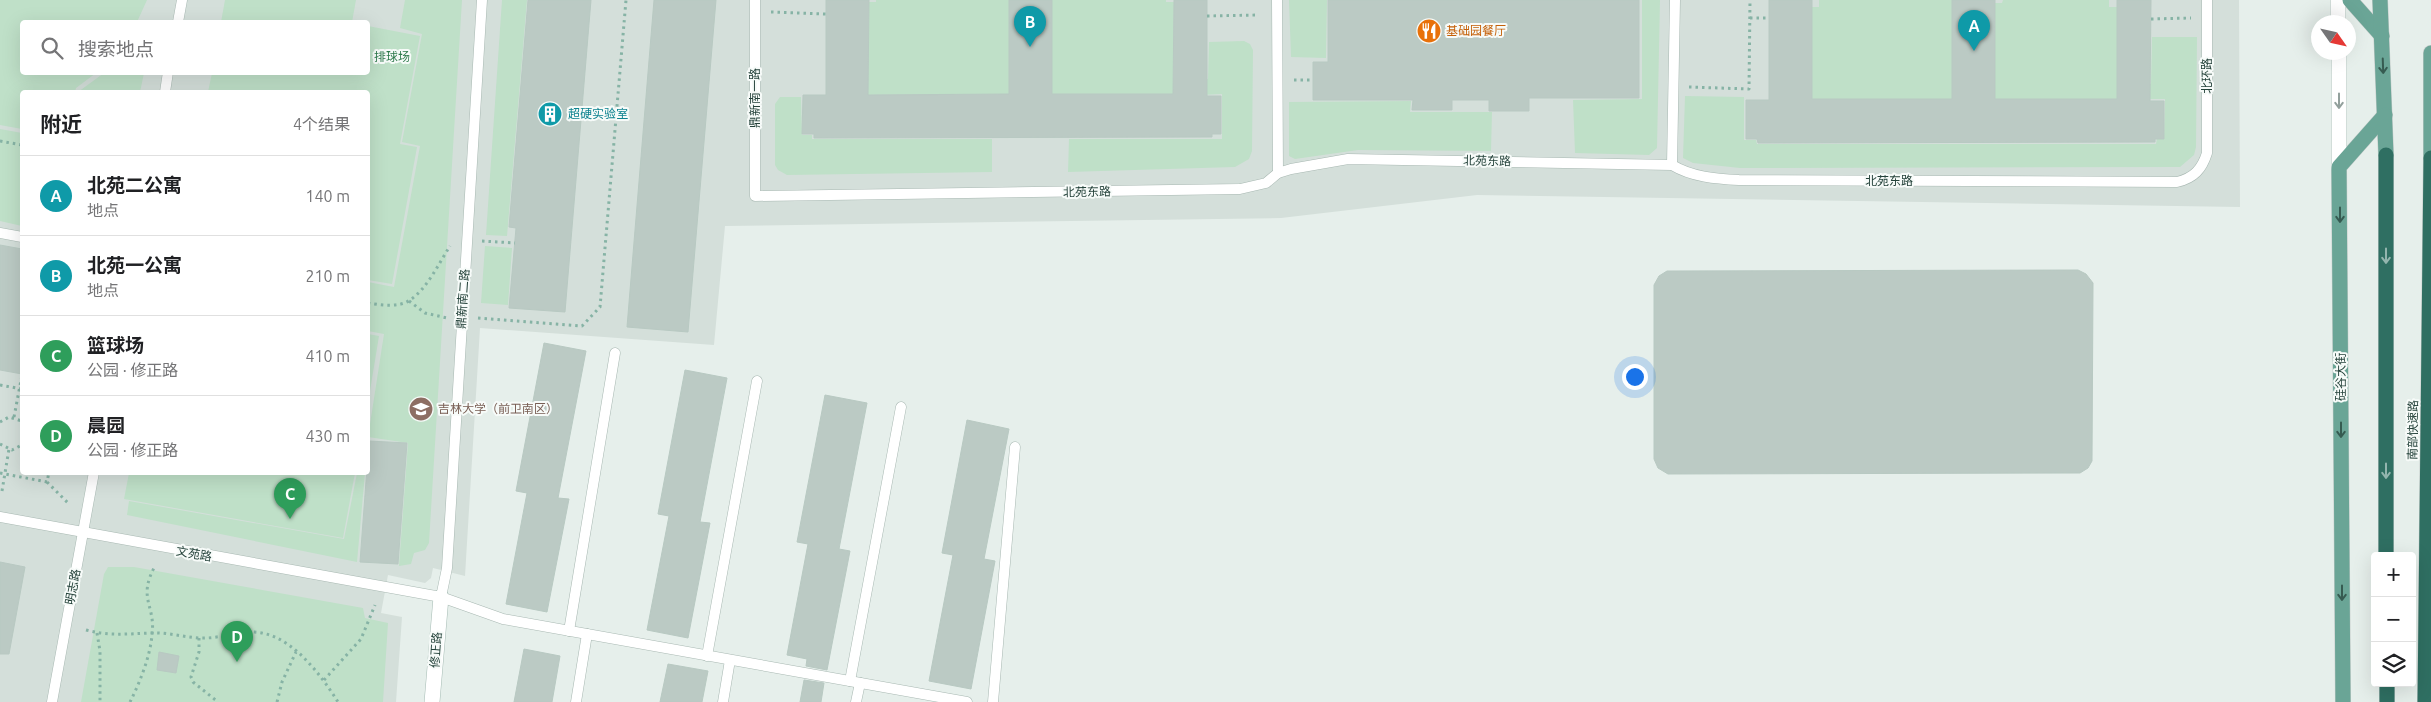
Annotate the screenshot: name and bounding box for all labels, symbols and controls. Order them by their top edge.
pin: B [1014,6,1046,47]
pin: A [1958,10,1990,51]
north arrow [2311,15,2356,60]
restaurant icon: 基础园餐厅 [1416,18,1442,44]
search box [20,20,370,75]
place label: 基础园餐厅 [1446,24,1506,37]
icon: search [38,34,66,62]
text: 搜索地点 [78,38,154,60]
park label: 排球场 [374,50,410,63]
street label: 北环路 [2200,58,2213,94]
one-way arrow [2378,58,2388,74]
street label: 鼎新南一路 [748,68,761,128]
one-way arrow [2334,92,2344,109]
building icon: 超硬实验室 [537,101,563,127]
place label: 超硬实验室 [568,107,628,120]
text: 附近 [40,112,82,136]
text: 4个结果 [293,115,350,133]
street label: 北苑东路 [1463,154,1511,167]
text: 北苑二公寓 [87,174,182,196]
street label: 北苑东路 [1865,174,1913,187]
street label: 北苑东路 [1063,185,1111,198]
text: A [50,187,62,205]
text: 140 m [305,187,350,205]
text: 地点 [87,201,119,219]
one-way arrow [2335,207,2345,223]
one-way arrow [2381,248,2391,264]
text: 北苑一公寓 [87,254,182,276]
text: B [51,267,61,285]
text: 210 m [305,267,350,285]
street label: 鼎新南二路 [454,269,471,329]
text: 地点 [87,281,119,299]
text: 篮球场 [87,334,144,356]
text: C [51,347,61,365]
text: 410 m [305,347,350,365]
street label: 硅谷大街 [2334,353,2347,401]
text: 公园 · 修正路 [87,361,178,379]
your location [1622,364,1648,390]
school or university icon: 吉林大学（前卫南区） [408,396,434,422]
street label: 南部快速路 [2405,400,2420,460]
place label: 吉林大学（前卫南区） [438,402,558,415]
text: 晨园 [87,414,125,436]
one-way arrow [2336,422,2346,438]
text: D [50,427,62,445]
text: 430 m [305,427,350,445]
text: 公园 · 修正路 [87,441,178,459]
one-way arrow [2381,463,2391,479]
pin: C [274,478,306,519]
street label: 文苑路 [175,544,213,563]
map controls [2371,552,2416,687]
button: + [2371,552,2416,597]
street label: 明志路 [63,568,82,606]
one-way arrow [2338,585,2347,601]
button: − [2371,597,2416,642]
pin: D [221,621,253,662]
street label: 修正路 [428,632,443,668]
button: layers [2371,642,2416,687]

